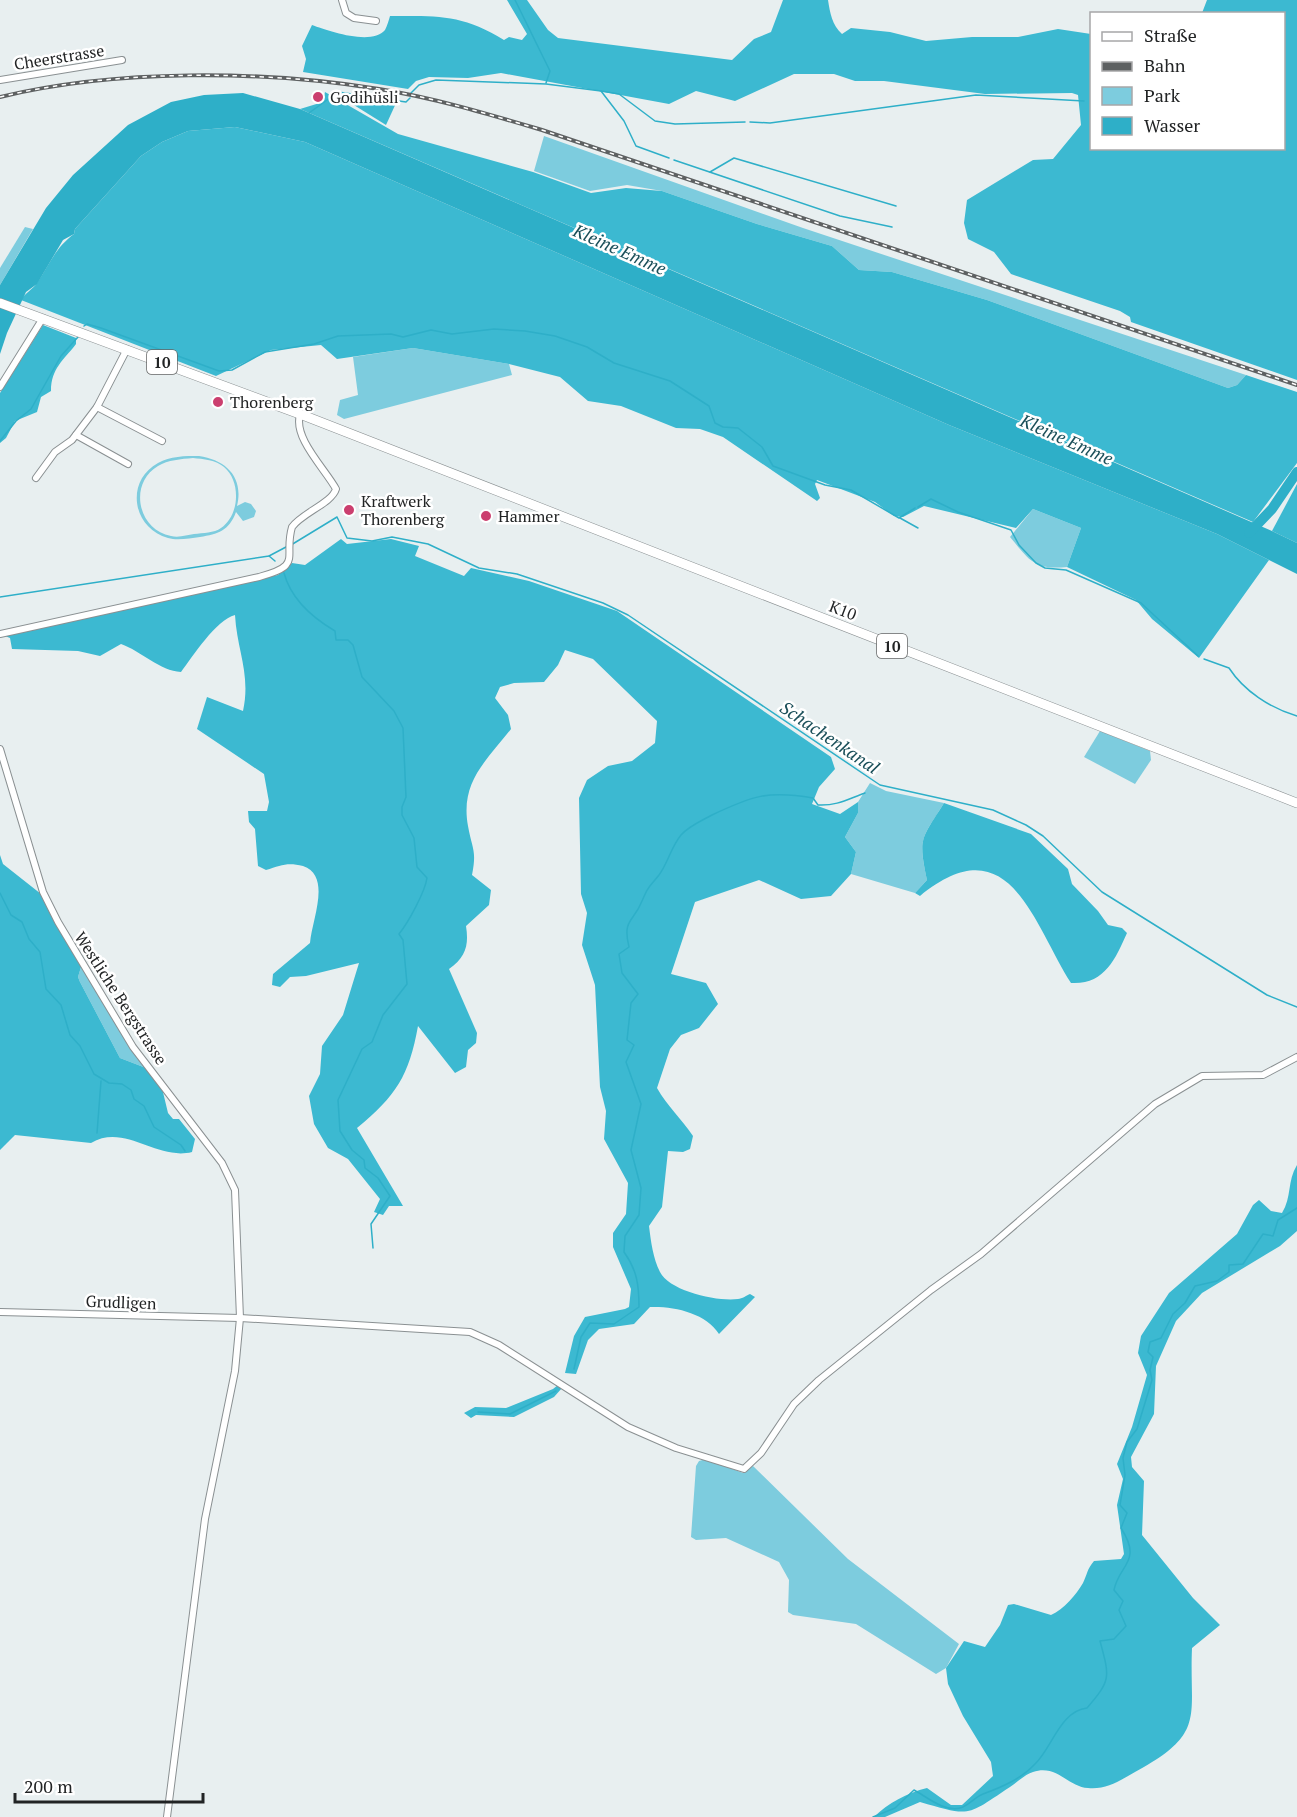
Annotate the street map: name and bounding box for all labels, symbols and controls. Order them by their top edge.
legend [1090,12,1285,150]
text: Straße [1144,23,1197,47]
street label: Cheerstrasse [12,39,106,75]
text: Bahn [1144,53,1186,77]
text: Park [1144,83,1181,107]
place label: Godihüsli [330,86,399,108]
marker: Godihüsli [311,90,325,104]
text: Wasser [1144,113,1200,137]
water label: Kleine Emme [569,217,670,280]
road number: 10 [147,350,177,374]
place label: Thorenberg [230,391,314,413]
marker: Thorenberg [211,395,225,409]
water label: Kleine Emme [1016,407,1117,470]
place label: Kraftwerk Thorenberg [361,490,445,530]
marker: Kraftwerk Thorenberg [342,503,356,517]
place label: Hammer [498,505,560,527]
marker: Hammer [479,509,493,523]
street label: K10 [826,595,860,625]
road number: 10 [877,634,907,658]
water label: Schachenkanal [776,695,884,779]
street label: Westliche Bergstrasse [70,927,172,1069]
street label: Grudligen [85,1290,157,1314]
scale bar [15,1766,202,1804]
text: 200 m [24,1774,73,1798]

